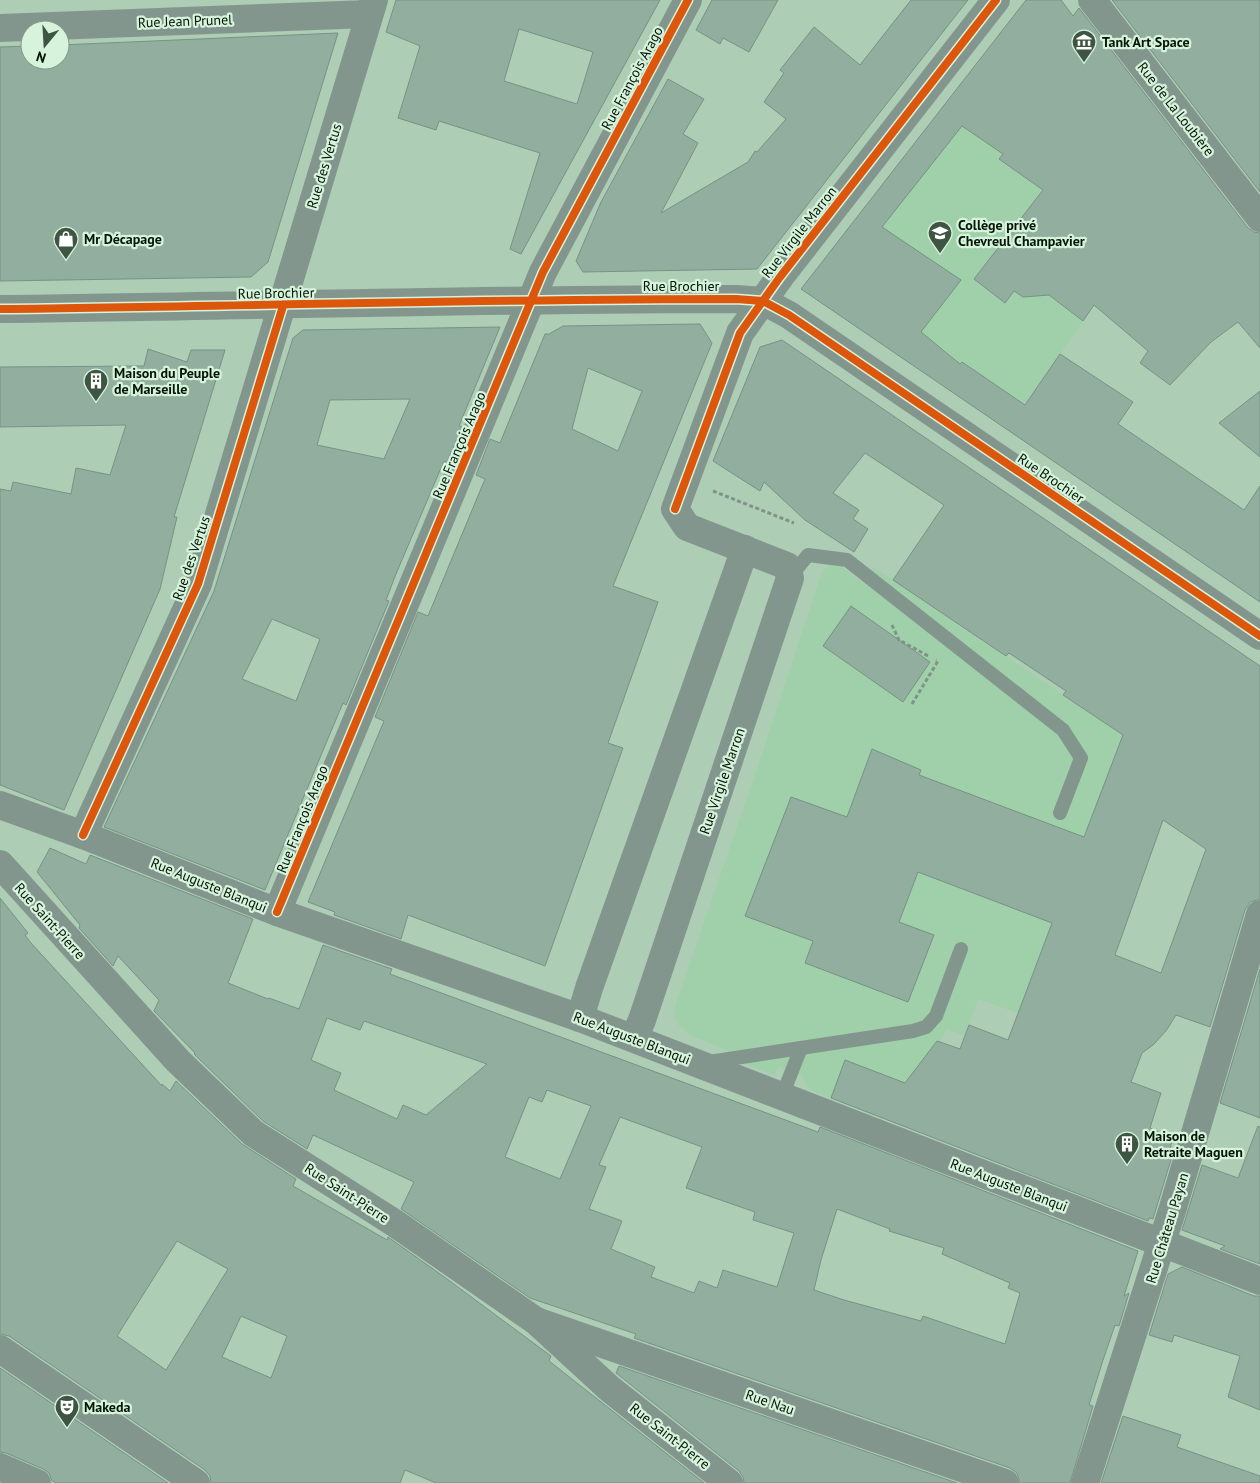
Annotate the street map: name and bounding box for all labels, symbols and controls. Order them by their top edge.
street label: Rue Jean Prunel [137,10,233,32]
north arrow [20,20,70,70]
street label: Rue François Arago [597,23,667,133]
museum icon: Tank Art Space [1071,29,1097,63]
place label: Tank Art Space [1102,33,1190,51]
text: N [34,47,48,67]
street label: Rue de La Loubière [1134,58,1218,160]
street label: Rue des Vertus [303,121,346,211]
street label: Rue Virgile Marron [758,183,840,281]
place label: Collège privé Chevreul Champavier [958,216,1085,250]
school or university icon: Collège privé Chevreul Champavier [927,220,953,254]
shop icon: Mr Décapage [53,226,79,260]
place label: Mr Décapage [84,230,162,248]
street label: Rue Brochier [643,277,720,295]
street label: Rue Brochier [238,283,315,303]
place label: Maison du Peuple de Marseille [114,364,220,398]
building icon: Maison du Peuple de Marseille [83,368,109,402]
street label: Rue François Arago [428,389,490,501]
street label: Rue Brochier [1014,449,1088,507]
street label: Rue des Vertus [168,513,214,603]
street label: Rue Virgile Marron [695,725,749,837]
street label: Rue François Arago [272,763,332,875]
street label: Rue Auguste Blanqui [148,853,270,917]
street label: Rue Saint-Pierre [11,879,89,963]
street label: Rue Auguste Blanqui [571,1007,693,1069]
place label: Maison de Retraite Maguen [1144,1127,1243,1161]
building icon: Maison de Retraite Maguen [1114,1131,1140,1165]
street label: Rue Auguste Blanqui [948,1154,1070,1216]
street label: Rue Saint-Pierre [301,1159,393,1227]
street label: Rue Château Payan [1142,1171,1192,1285]
street label: Rue Nau [743,1385,797,1419]
theatre icon: Makeda [54,1394,80,1428]
place label: Makeda [84,1398,131,1416]
street label: Rue Saint-Pierre [626,1399,714,1473]

